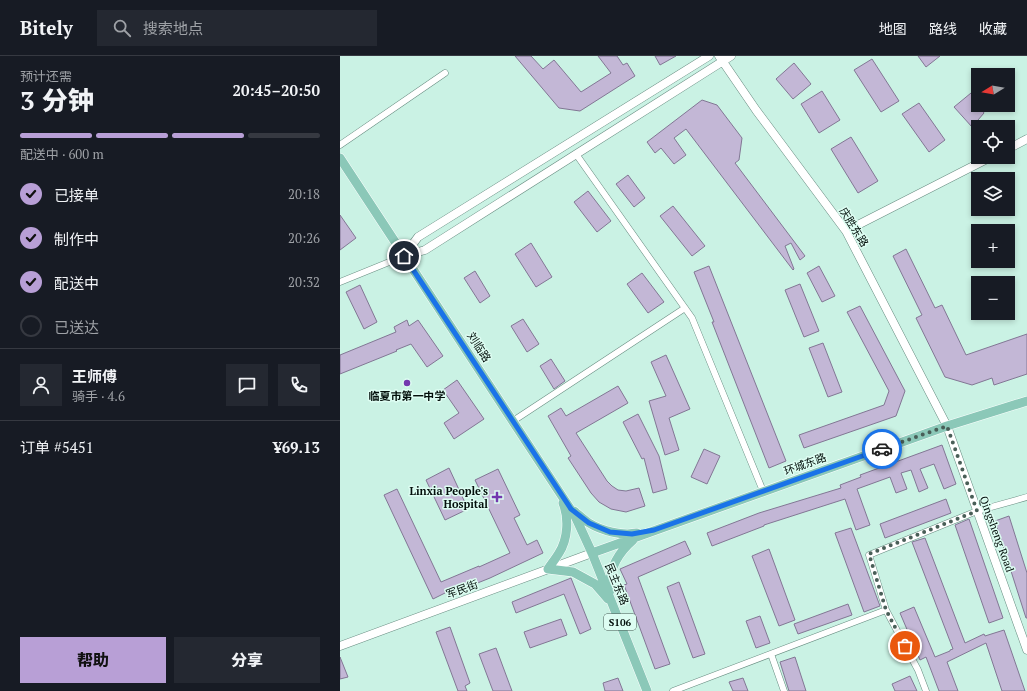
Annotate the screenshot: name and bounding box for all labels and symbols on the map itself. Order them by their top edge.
north arrow [971,68,1015,112]
street label: 庆胜东路 [836,205,872,249]
pin [387,239,421,273]
street label: 刘临路 [464,329,494,365]
marker: 临夏市第一中学 [402,378,412,388]
place label: 临夏市第一中学 [369,389,446,403]
courier [862,429,902,469]
street label: 环城东路 [782,450,828,478]
place label: Linxia People's Hospital [410,484,488,511]
marker: Linxia People's Hospital [491,491,503,503]
street label: Qingsheng Road [977,494,1017,574]
street label: 民主东路 [602,561,632,607]
street label: 军民街 [444,577,480,601]
road number: S106 [604,614,636,630]
pin [888,629,922,663]

